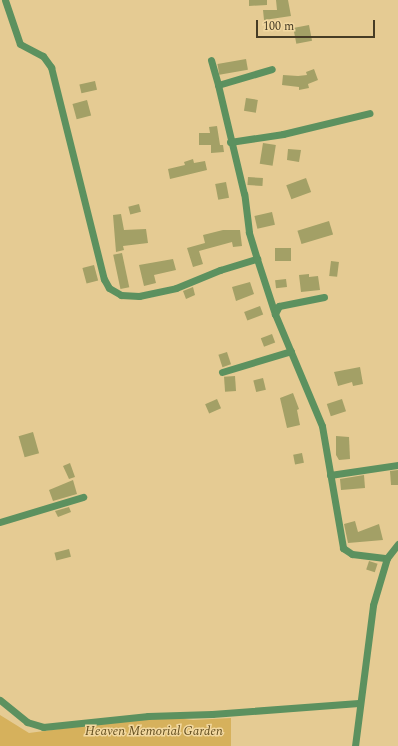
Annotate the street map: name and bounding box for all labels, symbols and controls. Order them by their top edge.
scale bar [258,12,377,38]
text: 100 m [263,17,294,36]
park label: Heaven Memorial Garden [85,723,223,739]

